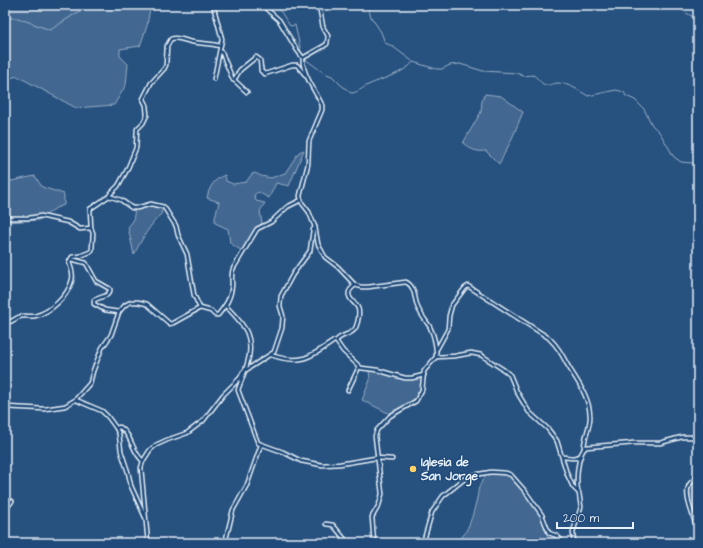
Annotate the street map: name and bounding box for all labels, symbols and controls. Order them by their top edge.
place label: Iglesia de San Jorge [420,454,479,487]
marker: Iglesia de San Jorge [408,464,418,474]
scale bar [557,504,633,530]
text: 200 m [563,510,600,527]

